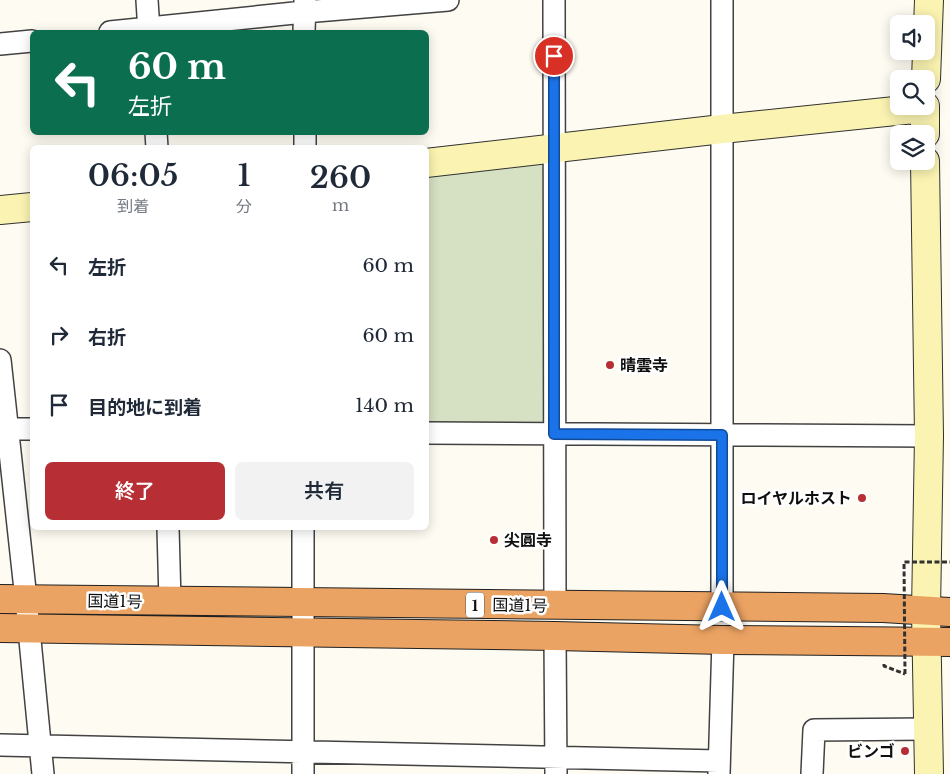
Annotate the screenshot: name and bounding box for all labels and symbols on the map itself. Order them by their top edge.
pin [533,35,575,77]
place label: 晴雲寺 [620,355,668,375]
marker: 晴雲寺 [604,359,616,371]
place label: ロイヤルホスト [740,488,852,508]
marker: ロイヤルホスト [856,492,868,504]
place label: 尖圓寺 [504,530,552,550]
marker: 尖圓寺 [488,534,500,546]
position arrow [695,580,747,632]
street label: 国道1号 [87,591,143,611]
road number: 1 [466,592,484,618]
street label: 国道1号 [492,595,548,615]
place label: ビンゴ [847,741,895,761]
marker: ビンゴ [899,745,911,757]

